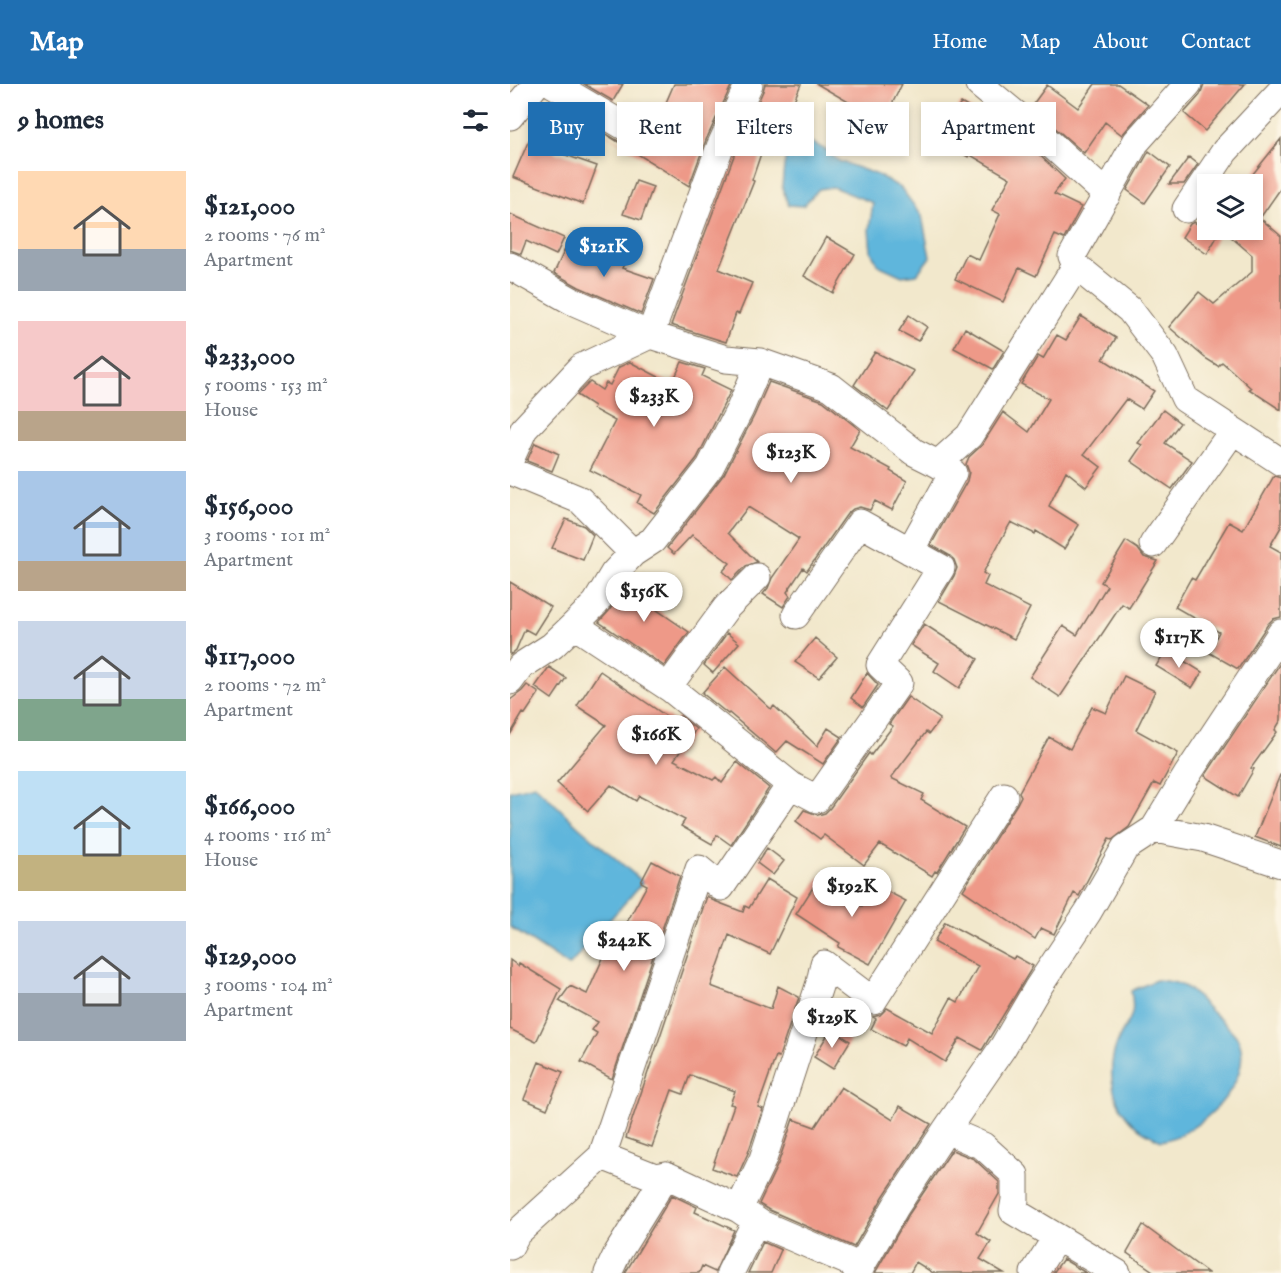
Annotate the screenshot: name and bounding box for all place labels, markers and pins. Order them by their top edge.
pin: $121K [562,227,646,278]
pin: $233K [612,377,696,428]
pin: $123K [749,433,833,484]
pin: $156K [602,572,686,623]
pin: $117K [1137,618,1221,669]
pin: $166K [614,715,698,766]
pin: $192K [810,867,894,918]
pin: $242K [582,921,666,972]
pin: $129K [790,998,874,1049]

